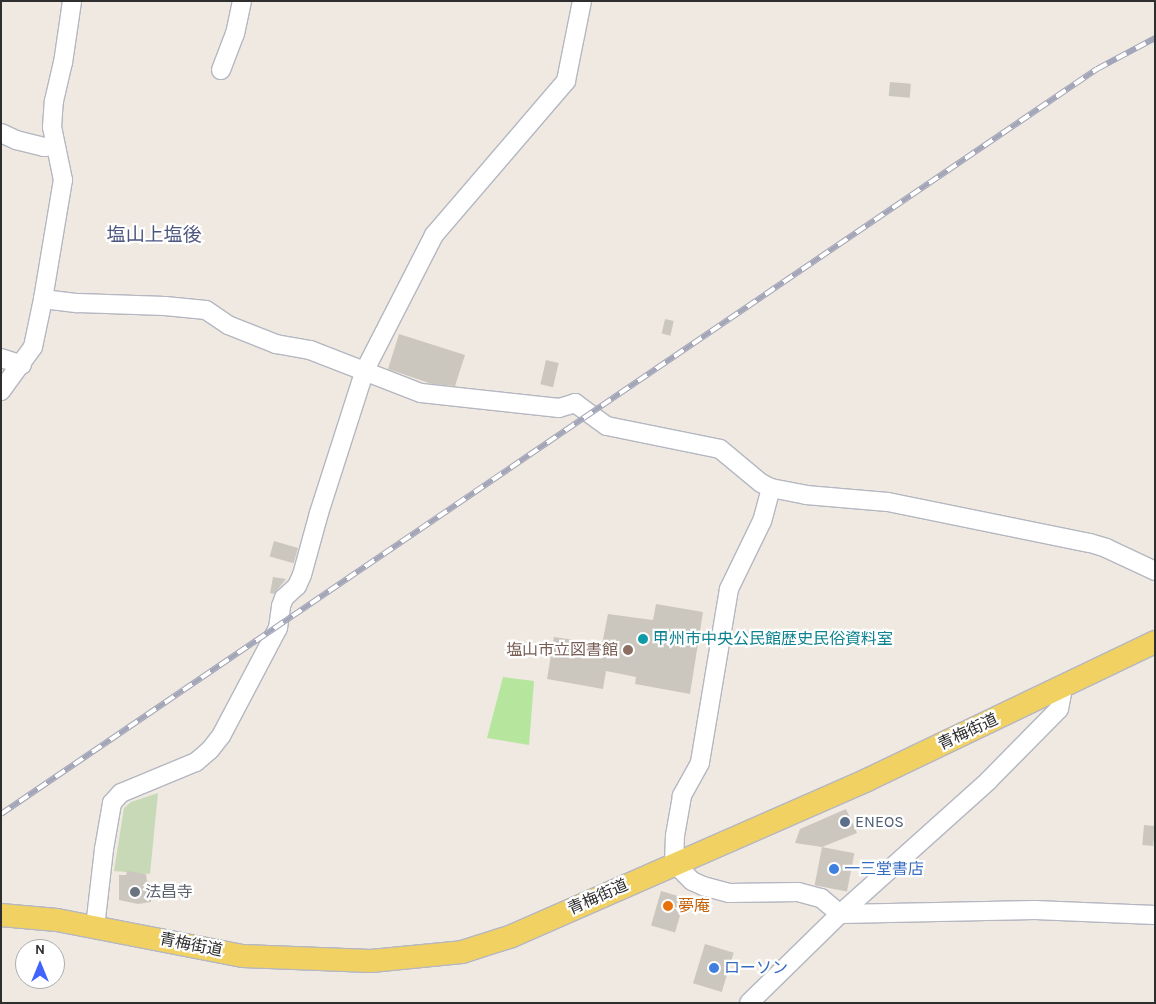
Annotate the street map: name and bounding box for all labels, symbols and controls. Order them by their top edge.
district label: 塩山上塩後 [107,225,201,247]
place label: 甲州市中央公民館歴史民俗資料室 [653,629,893,649]
marker: 甲州市中央公民館歴史民俗資料室 [637,633,649,645]
place label: 塩山市立図書館 [506,640,618,660]
marker: 塩山市立図書館 [622,644,634,656]
street label: 青梅街道 [935,710,1001,754]
place label: ENEOS [855,812,904,832]
marker: ENEOS [839,816,851,828]
place label: 一三堂書店 [844,859,924,879]
marker: 一三堂書店 [828,863,840,875]
street label: 青梅街道 [565,875,631,919]
place label: 法昌寺 [145,882,193,902]
marker: 法昌寺 [129,886,141,898]
place label: 夢庵 [678,896,710,916]
marker: 夢庵 [662,900,674,912]
street label: 青梅街道 [158,929,224,961]
north arrow [15,939,65,989]
text: N [35,941,45,958]
place label: ローソン [724,958,788,978]
marker: ローソン [708,962,720,974]

